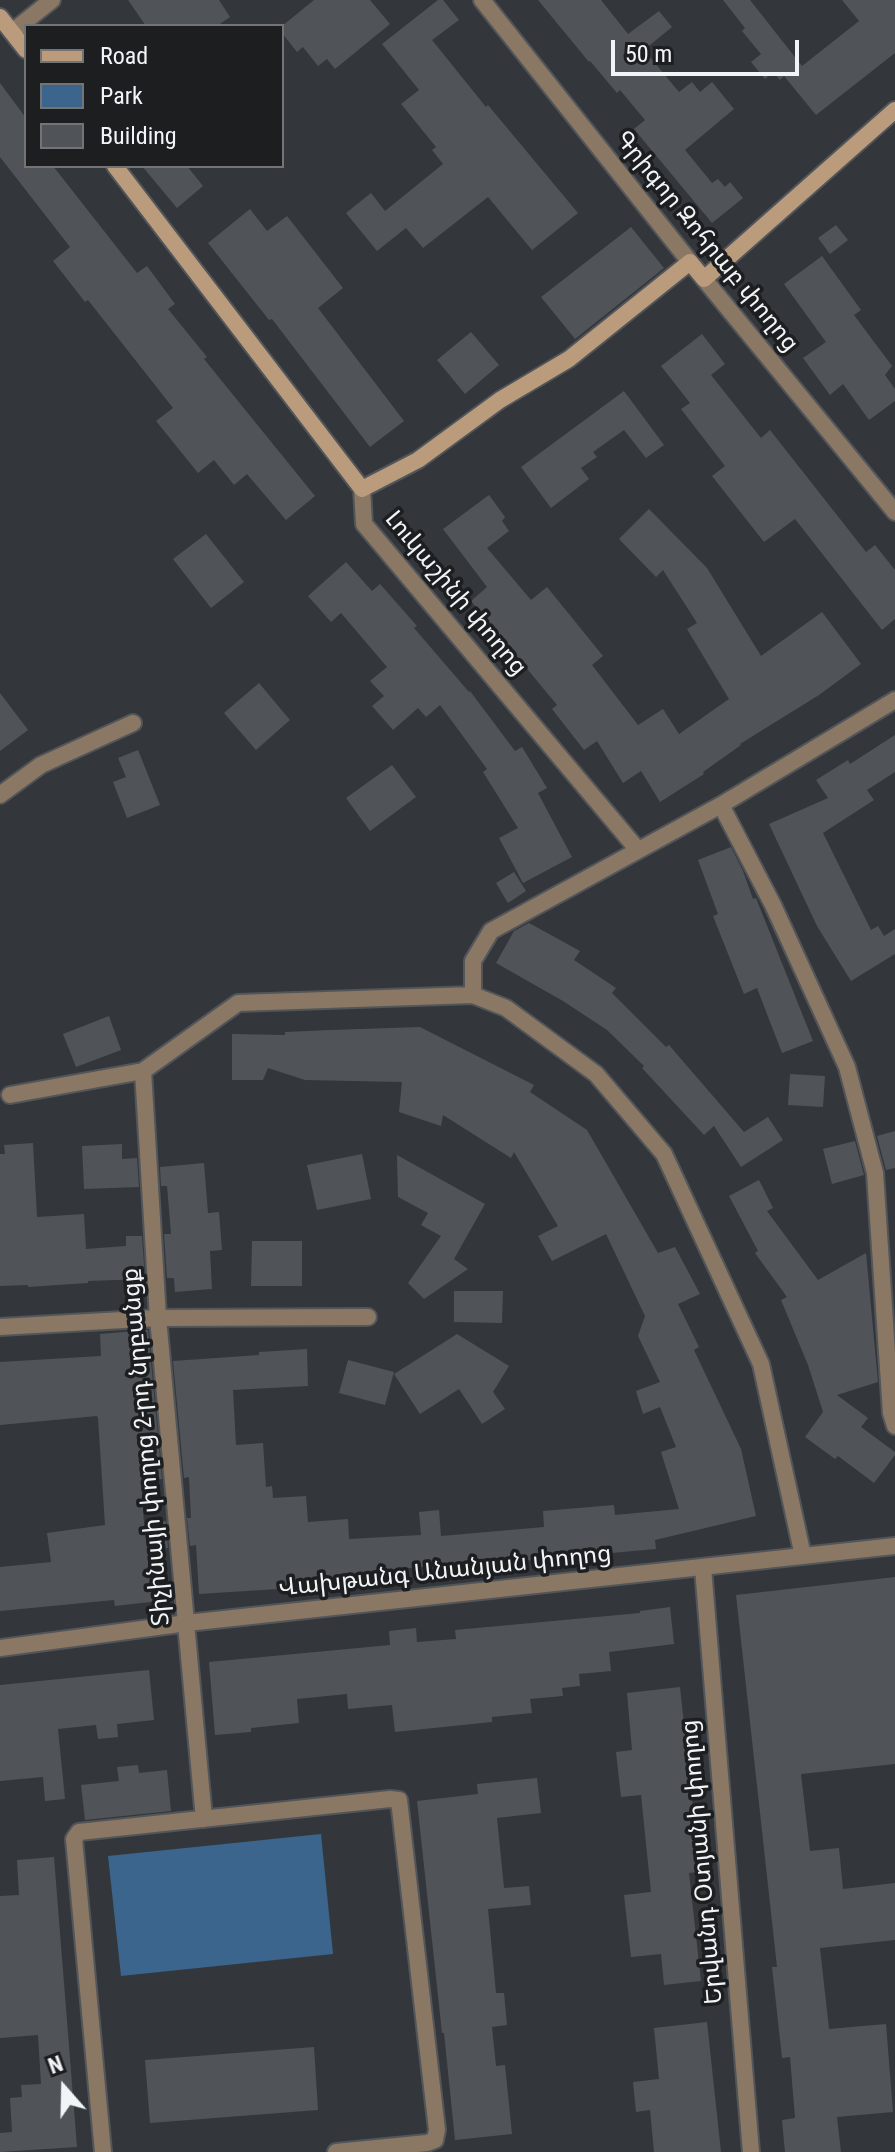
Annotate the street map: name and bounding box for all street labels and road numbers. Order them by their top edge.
street label: Գրիգոր Զոհրաբ փողոց [608,126,804,358]
street label: Լուկաշինի փողոց [378,506,532,682]
street label: Տիչինայի փողոց 2-րդ նրբանցք [117,1267,177,1627]
street label: Վախթանգ Անանյան փողոց [277,1540,613,1604]
street label: Երվանդ Օտյանի փողոց [676,1719,730,2005]

